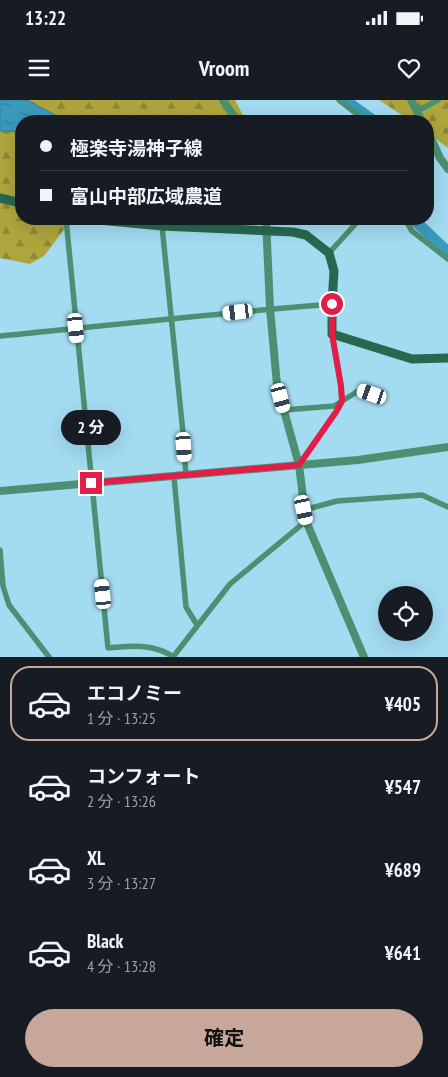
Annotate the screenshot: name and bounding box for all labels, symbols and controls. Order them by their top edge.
text: 13:22 [25,6,66,30]
icon: menu [25,54,53,82]
text: Vroom [199,54,249,82]
icon: heart [395,54,423,82]
text: 極楽寺湯神子線 [70,136,203,160]
text: 富山中部広域農道 [70,184,222,208]
route start [321,293,343,315]
car [222,303,253,321]
car [66,312,85,344]
car [269,382,292,414]
car [355,382,388,406]
callout: 2 分 [61,410,121,446]
text: 2 分 [78,417,104,437]
car [175,432,192,462]
route end [80,472,102,494]
car [293,494,314,526]
car [93,578,112,610]
map controls [378,586,433,641]
button: locate [378,586,433,641]
icon: car [27,681,72,726]
text: エコノミー [87,681,182,705]
text: ¥405 [385,692,421,716]
text: 1 分 · 13:25 [87,708,156,728]
icon: car [27,764,72,809]
text: コンフォート [87,764,200,788]
text: ¥547 [385,775,421,799]
text: 2 分 · 13:26 [87,791,156,811]
text: XL [87,846,105,870]
icon: car [27,847,72,892]
text: ¥689 [385,858,421,882]
text: 3 分 · 13:27 [87,873,156,893]
text: Black [87,929,123,953]
icon: car [27,930,72,975]
text: ¥641 [385,941,421,965]
text: 4 分 · 13:28 [87,956,156,976]
button: 確定 [25,1009,423,1067]

